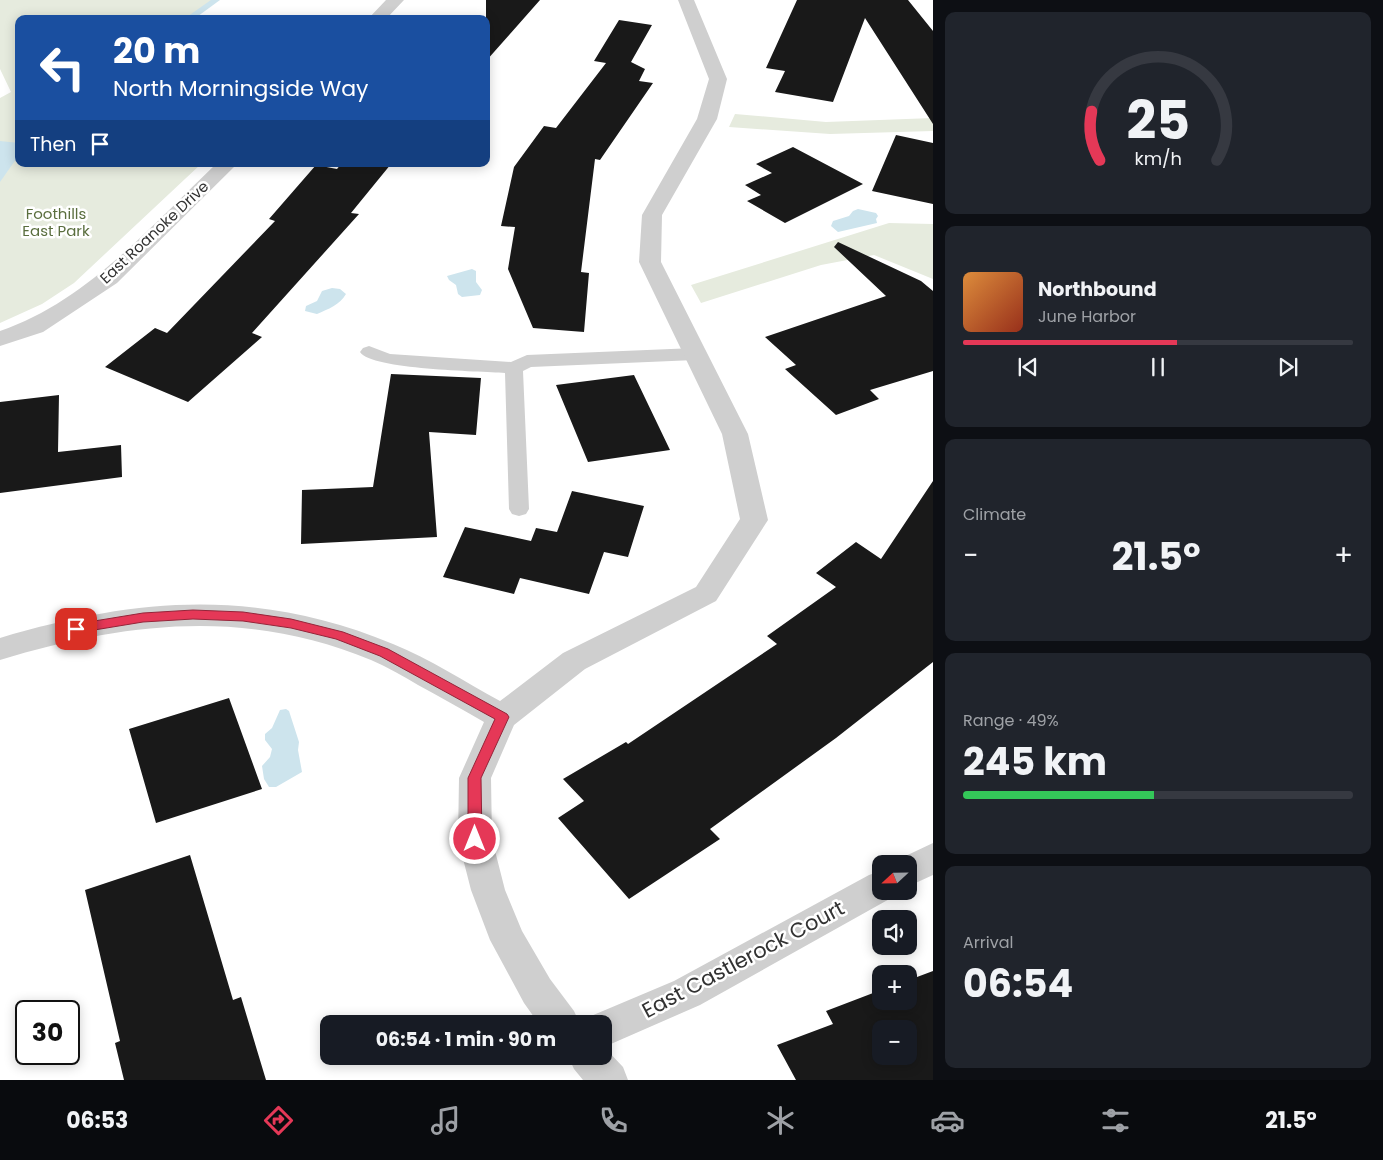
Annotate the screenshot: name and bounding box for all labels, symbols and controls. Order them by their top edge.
text: 20 m [113,26,200,75]
icon: left [30,35,95,100]
text: North Morningside Way [113,73,368,104]
text: 25 [1126,84,1190,157]
icon: arrive [86,130,114,158]
text: Then [30,131,76,158]
text: km/h [1134,146,1182,171]
street label: East Roanoke Drive [95,176,213,288]
park label: Foothills East Park [22,203,90,241]
text: Northbound [1038,276,1157,303]
text: June Harbor [1038,305,1136,328]
icon: previous [1014,353,1042,381]
icon: pause [1144,353,1172,381]
icon: next [1274,353,1302,381]
text: Climate [963,503,1026,526]
text: 21.5° [1112,530,1201,583]
text: − [963,536,978,575]
text: + [1334,536,1353,575]
pin [55,608,97,650]
icon: arrive [62,615,90,643]
text: Range · 49% [963,709,1059,732]
text: 245 km [963,735,1107,788]
position arrow [448,812,500,864]
north arrow [872,855,918,900]
map controls [872,855,917,1065]
street label: East Castlerock Court [637,893,849,1025]
button: sound [872,910,917,955]
text: Arrival [963,931,1013,954]
text: 06:54 [963,957,1073,1010]
button: + [872,965,917,1010]
speed limit sign: 30 [15,1000,80,1065]
button: − [872,1020,917,1065]
text: 06:54 · 1 min · 90 m [376,1026,556,1053]
icon: directions [261,1103,296,1138]
icon: music [428,1103,463,1138]
icon: phone [596,1103,631,1138]
icon: climate [763,1103,798,1138]
icon: car [930,1103,965,1138]
icon: filters [1098,1103,1133,1138]
text: 06:53 [66,1105,128,1136]
text: 21.5° [1265,1105,1317,1136]

